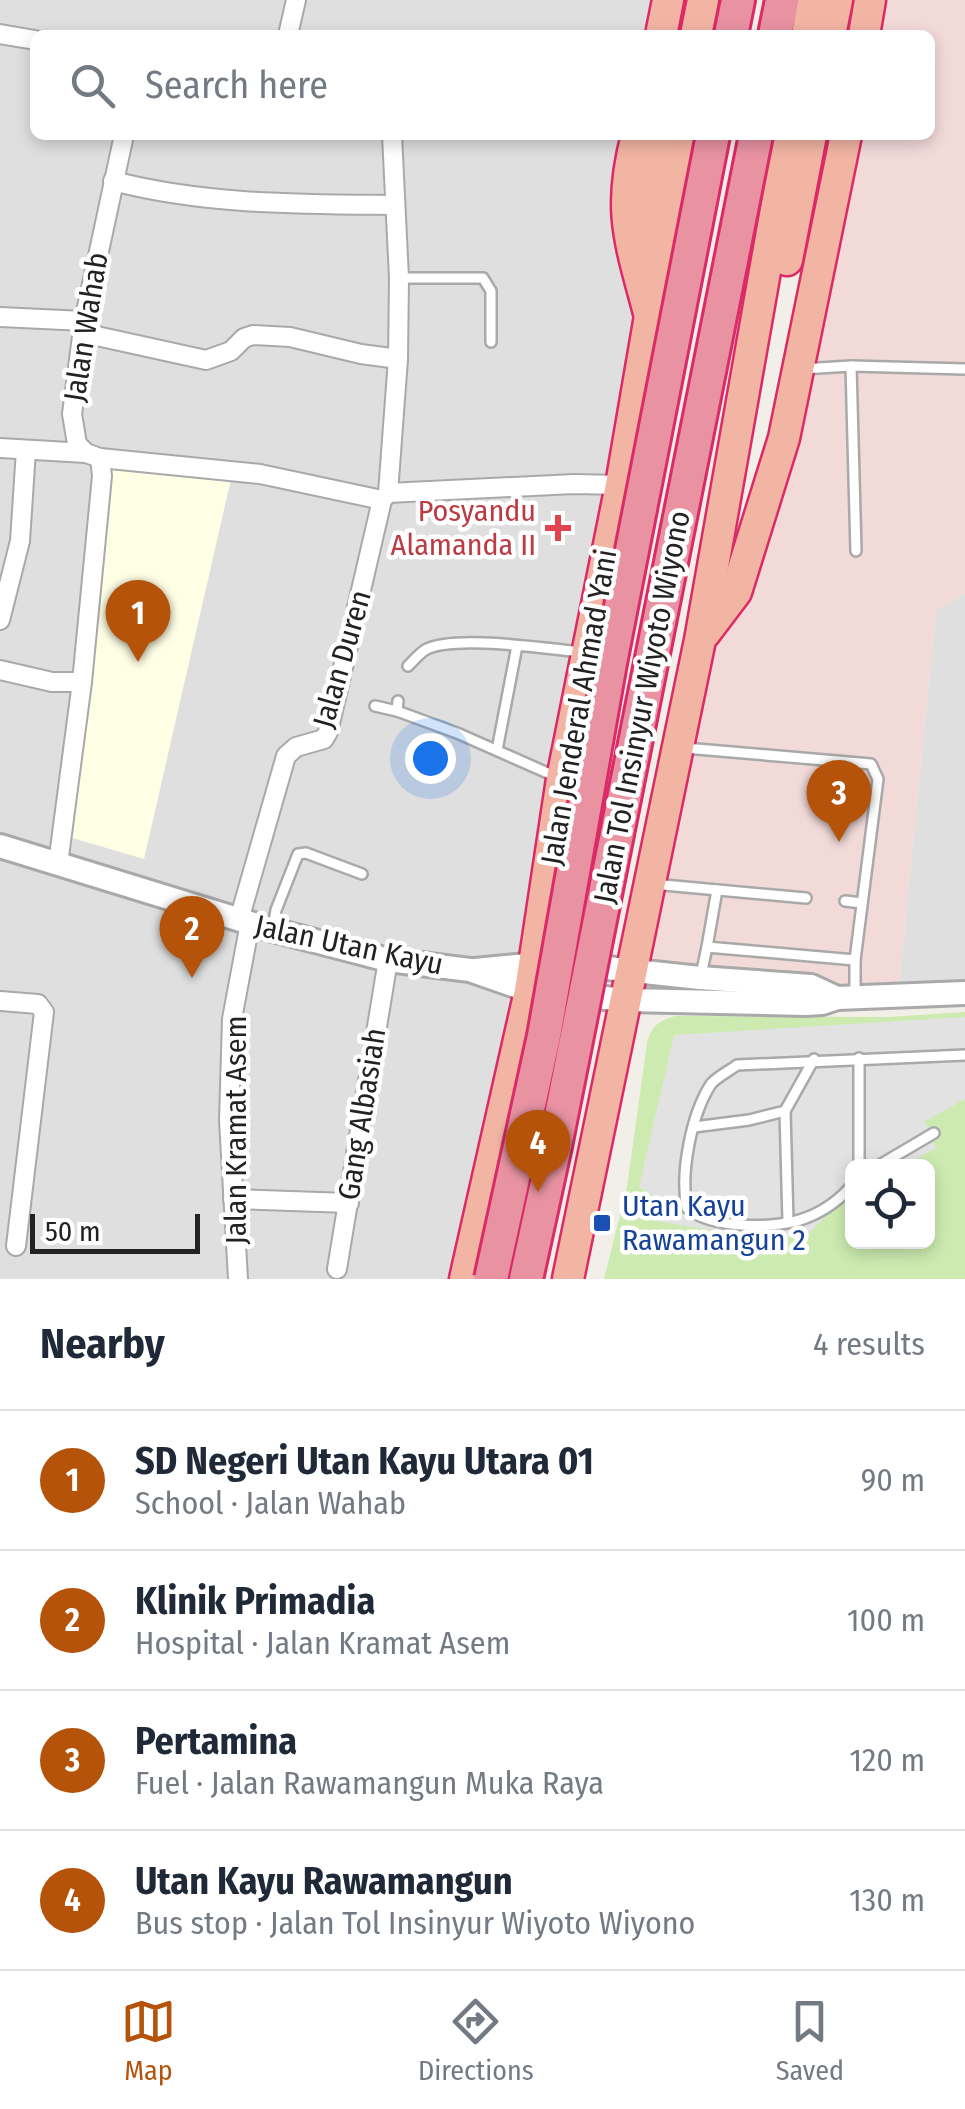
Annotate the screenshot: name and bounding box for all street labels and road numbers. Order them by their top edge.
street label: Jalan Wahab [56,250,116,404]
street label: Jalan Tol Insinyur Wiyoto Wiyono [586,508,698,906]
street label: Jalan Jenderal Ahmad Yani [534,546,624,868]
street label: Jalan Duren [305,586,379,732]
street label: Jalan Utan Kayu [252,907,446,983]
street label: Jalan Kramat Asem [218,1015,254,1245]
street label: Gang Albasiah [331,1025,393,1203]

